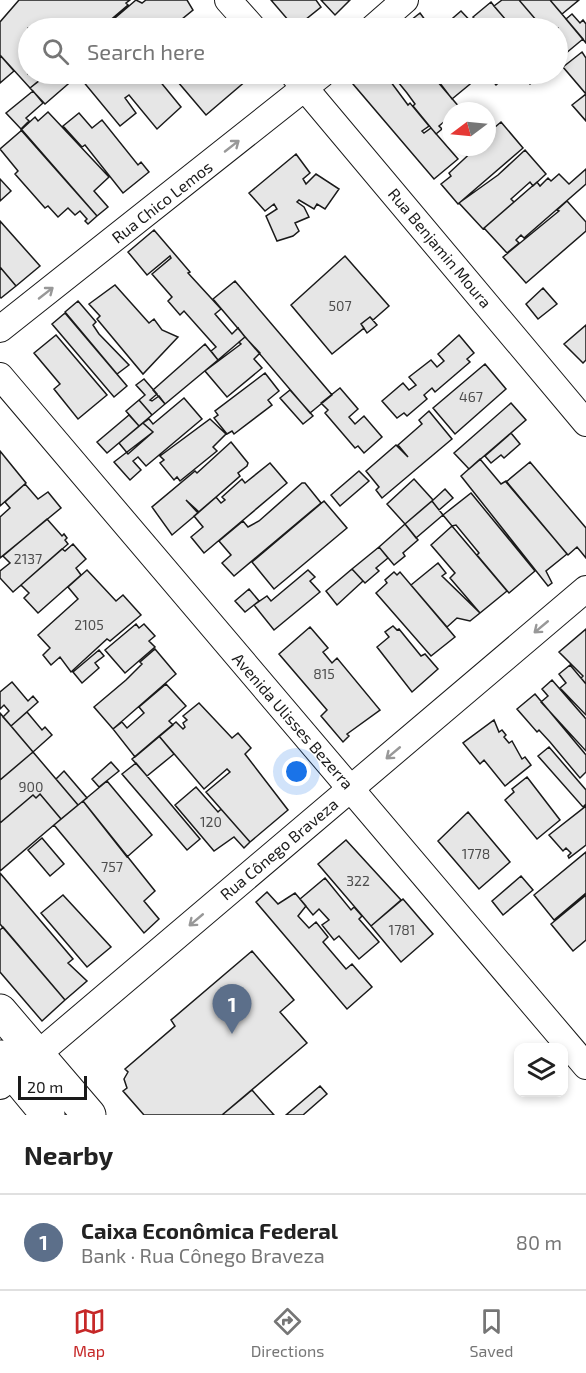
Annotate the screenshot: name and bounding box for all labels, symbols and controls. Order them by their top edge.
search box [18,18,568,84]
icon: search [39,35,72,68]
text: Search here [87,38,205,64]
north arrow [442,102,496,156]
one-way arrow [224,140,240,153]
street label: Rua Chico Lemos [108,157,216,247]
street label: Rua Benjamin Moura [384,184,496,312]
one-way arrow [38,286,54,299]
house number: 507 [328,297,352,314]
house number: 467 [459,388,483,405]
house number: 2137 [14,550,42,567]
house number: 2105 [74,616,104,633]
one-way arrow [534,620,549,634]
street label: Avenida Ulisses Bezerra [229,649,358,793]
house number: 815 [313,665,335,682]
one-way arrow [386,746,401,760]
your location [282,757,311,786]
house number: 900 [19,778,43,795]
street label: Rua Cônego Braveza [216,794,341,903]
house number: 120 [200,813,222,830]
house number: 1778 [462,845,490,862]
house number: 757 [101,858,123,875]
house number: 322 [346,872,370,889]
one-way arrow [189,913,204,927]
house number: 1781 [389,921,415,938]
pin: 1 [212,984,252,1034]
map controls [514,1043,568,1097]
button: layers [514,1043,568,1097]
scale bar [18,1073,87,1100]
text: 20 m [27,1077,63,1096]
text: Nearby [24,1139,113,1170]
text: Caixa Econômica Federal [81,1217,338,1243]
text: 1 [39,1230,48,1254]
text: 80 m [516,1230,562,1254]
text: Bank · Rua Cônego Braveza [81,1243,325,1267]
tab: Map [73,1305,106,1360]
tab: Directions [251,1305,324,1360]
tab: Saved [470,1305,513,1360]

